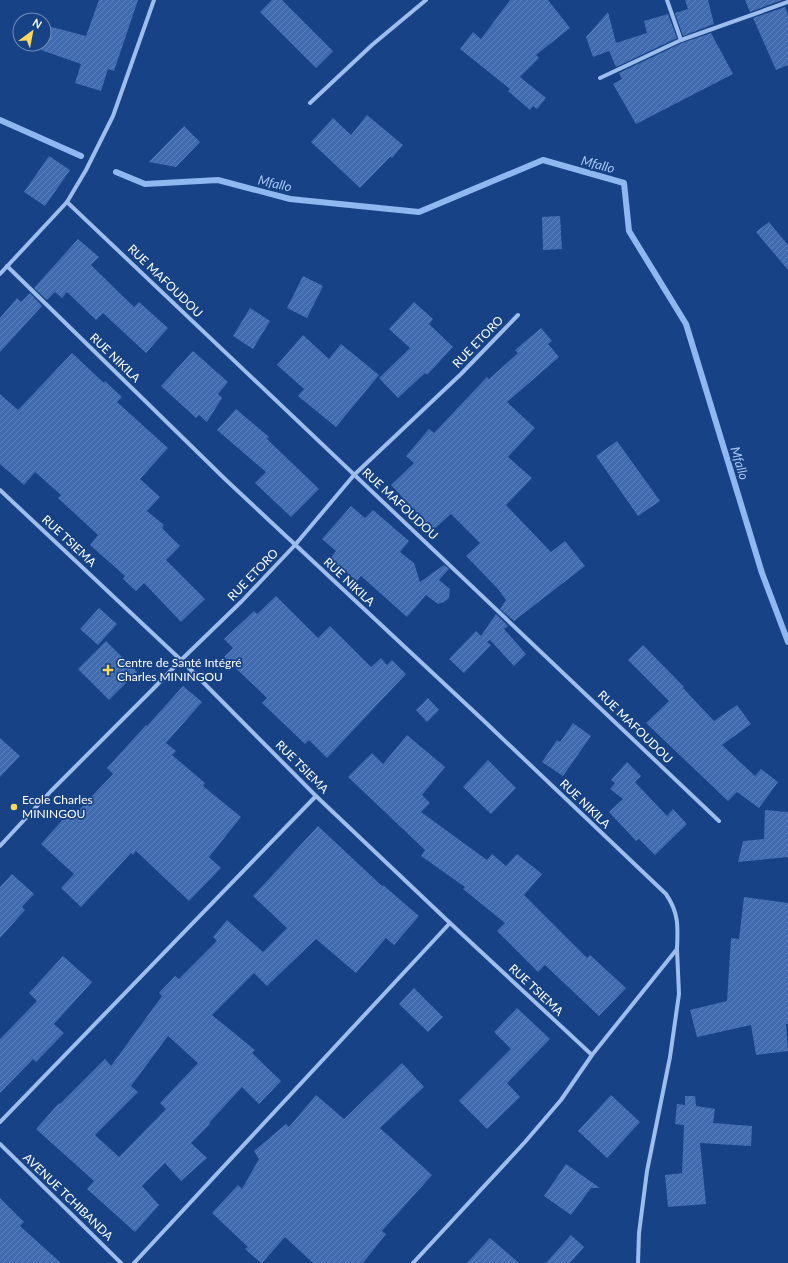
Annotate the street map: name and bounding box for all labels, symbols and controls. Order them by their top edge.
north arrow [12,12,52,52]
text: N [31,15,45,31]
water label: Mfallo [579,152,617,176]
water label: Mfallo [257,171,294,195]
street label: RUE MAFOUDOU [125,241,206,320]
street label: RUE ETORO [449,312,506,371]
street label: RUE NIKILA [87,330,144,386]
water label: Mfallo [727,444,753,482]
street label: RUE MAFOUDOU [359,465,441,543]
street label: RUE TSIEMA [39,512,100,570]
street label: RUE ETORO [224,545,281,604]
street label: RUE NIKILA [321,554,379,610]
place label: Centre de Santé Intégré Charles MININGOU [117,655,242,684]
marker: Centre de Santé Intégré Charles MININGOU [102,664,114,676]
street label: RUE MAFOUDOU [595,687,676,766]
street label: RUE TSIEMA [273,737,333,797]
street label: RUE NIKILA [557,776,614,832]
place label: Ecole Charles MININGOU [22,792,93,821]
marker: Ecole Charles MININGOU [9,802,19,812]
street label: RUE TSIEMA [506,961,567,1019]
street label: AVENUE TCHIBANDA [20,1150,117,1244]

